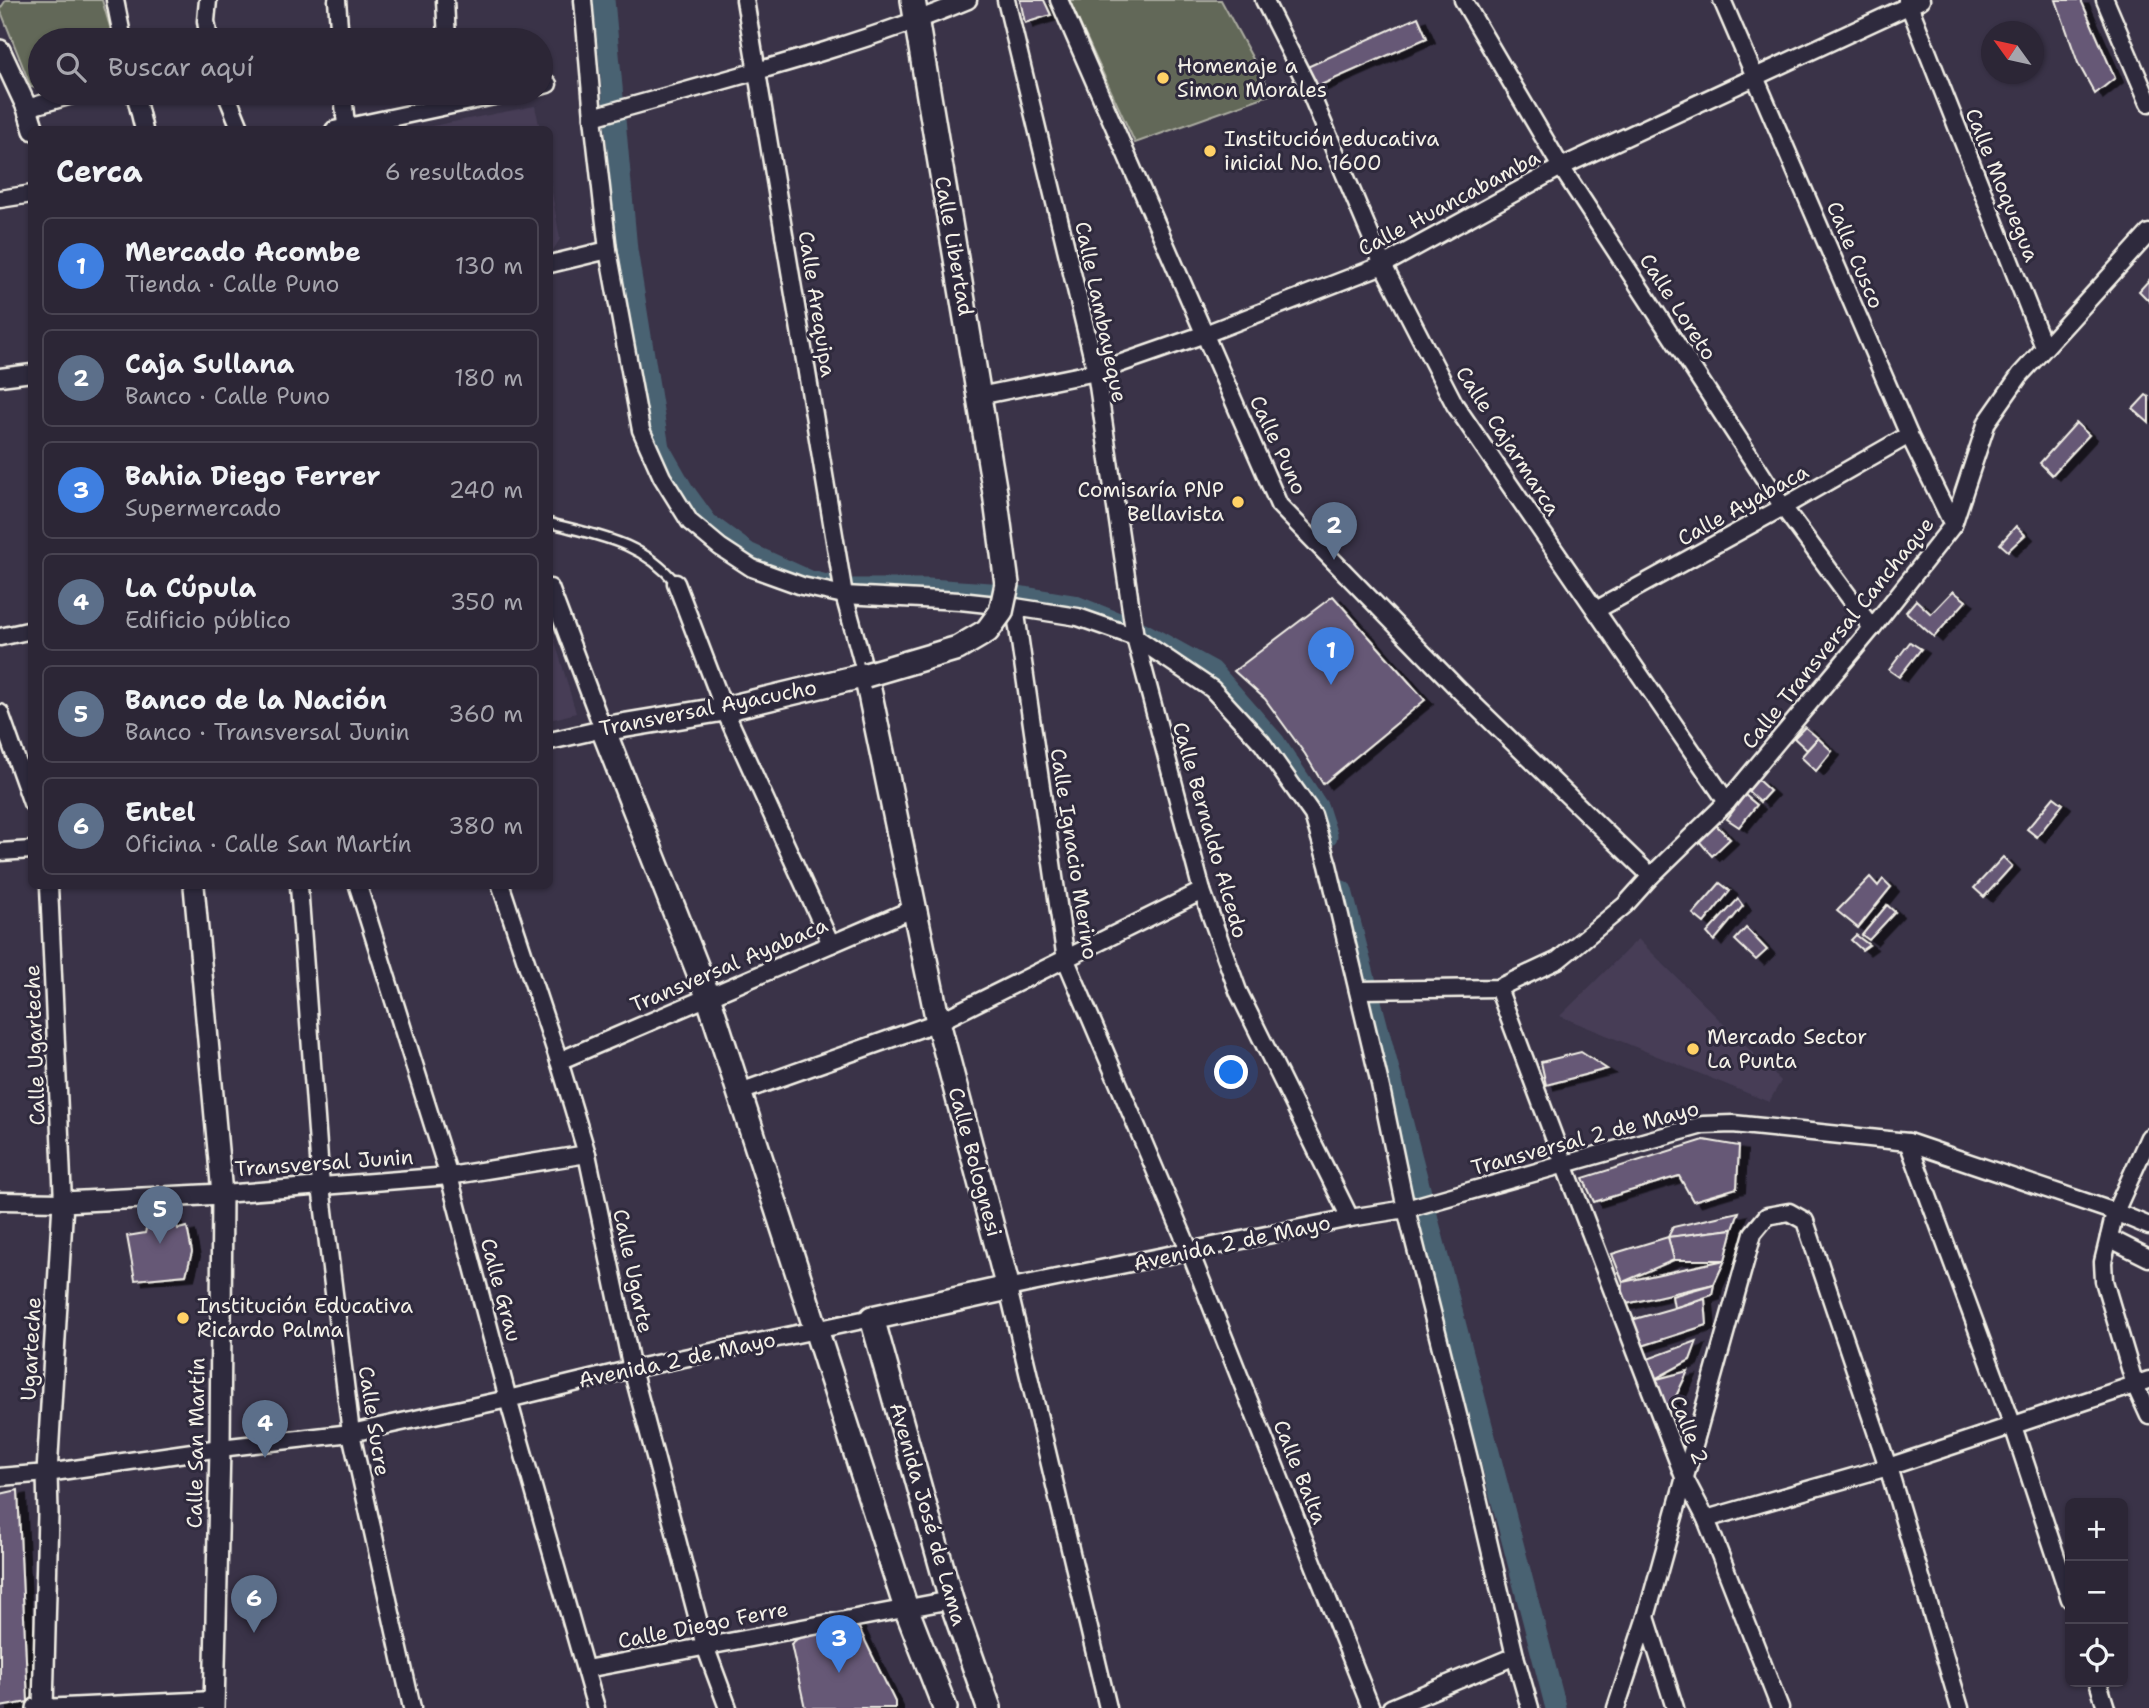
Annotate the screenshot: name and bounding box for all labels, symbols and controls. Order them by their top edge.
north arrow [1981,21,2044,84]
search box [28,28,553,105]
icon: search [52,48,90,86]
text: Buscar aquí [108,49,254,84]
place label: Homenaje a Simon Morales [1177,52,1327,104]
marker: Homenaje a Simon Morales [1155,70,1171,86]
street label: Calle Moquegua [1958,104,2046,266]
place label: Institución educativa inicial No. 1600 [1224,125,1439,177]
marker: Institución educativa inicial No. 1600 [1202,143,1218,159]
street label: Calle Huancabamba [1353,143,1545,263]
text: Cerca [56,151,143,192]
text: 6 resultados [385,157,525,187]
street label: Calle Libertad [928,174,980,318]
street label: Calle Cusco [1820,197,1890,313]
street label: Calle Lambayeque [1068,219,1134,405]
street label: Calle Arequipa [792,229,842,379]
text: Mercado Acombe [125,234,361,269]
street label: Calle Loreto [1633,248,1723,366]
text: 1 [76,251,86,281]
text: 130 m [455,251,523,281]
text: Tienda · Calle Puno [125,269,339,299]
text: Caja Sullana [125,346,294,381]
street label: Calle Cajarmarca [1449,361,1567,521]
text: 2 [73,363,89,393]
text: 180 m [454,363,523,393]
text: Banco · Calle Puno [125,381,330,411]
street label: Calle Puno [1243,391,1313,499]
street label: Calle Ayabaca [1673,457,1813,553]
text: Bahia Diego Ferrer [125,458,381,493]
text: 3 [73,475,89,505]
text: 240 m [449,475,523,505]
place label: Comisaría PNP Bellavista [1077,476,1224,528]
text: Supermercado [125,493,281,523]
marker: Comisaría PNP Bellavista [1230,494,1246,510]
pin: 2 [1311,502,1357,560]
street label: Calle Transversal Canchaque [1736,511,1940,755]
text: La Cúpula [125,570,256,605]
text: 4 [73,587,89,617]
text: 350 m [450,587,523,617]
text: Edificio público [125,605,291,635]
pin: 1 [1308,627,1354,685]
street label: Transversal Ayacucho [597,673,819,743]
text: Banco de la Nación [125,682,387,717]
text: 5 [74,699,88,729]
text: 360 m [448,699,523,729]
text: Banco · Transversal Junin [125,717,410,747]
street label: Calle Bernaldo Alcedo [1166,719,1254,941]
street label: Calle Ignacio Merino [1043,746,1105,962]
text: Entel [125,794,196,829]
text: 6 [73,811,89,841]
text: 380 m [448,811,523,841]
text: Oficina · Calle San Martín [125,829,412,859]
street label: Transversal Ayabaca [626,911,832,1019]
street label: Calle Ugarteche [18,964,52,1126]
place label: Mercado Sector La Punta [1707,1023,1867,1075]
marker: Mercado Sector La Punta [1685,1041,1701,1057]
your location [1214,1055,1248,1089]
street label: Calle Bolognesi [942,1084,1008,1240]
street label: Transversal 2 de Mayo [1468,1094,1702,1182]
street label: Transversal Junin [234,1143,414,1183]
pin: 5 [137,1186,183,1244]
street label: Calle Ugarte [606,1206,660,1336]
street label: Avenida 2 de Mayo [1131,1208,1333,1278]
street label: Calle Grau [474,1235,528,1345]
place label: Institución Educativa Ricardo Palma [197,1292,413,1344]
street label: Ugarteche [14,1296,48,1402]
marker: Institución Educativa Ricardo Palma [175,1310,191,1326]
street label: Avenida 2 de Mayo [576,1325,778,1395]
street label: Calle San Martín [181,1357,211,1529]
street label: Calle Sucre [351,1364,397,1478]
street label: Calle 2 [1663,1391,1715,1469]
street label: Avenida José de Lama [883,1399,973,1629]
pin: 4 [242,1400,288,1458]
street label: Calle Balta [1266,1416,1334,1528]
map controls [2065,1498,2128,1687]
button: + [2065,1498,2128,1561]
button: − [2065,1561,2128,1624]
pin: 6 [231,1575,277,1633]
street label: Calle Diego Ferre [615,1595,791,1655]
pin: 3 [816,1615,862,1673]
button: locate [2065,1624,2128,1687]

